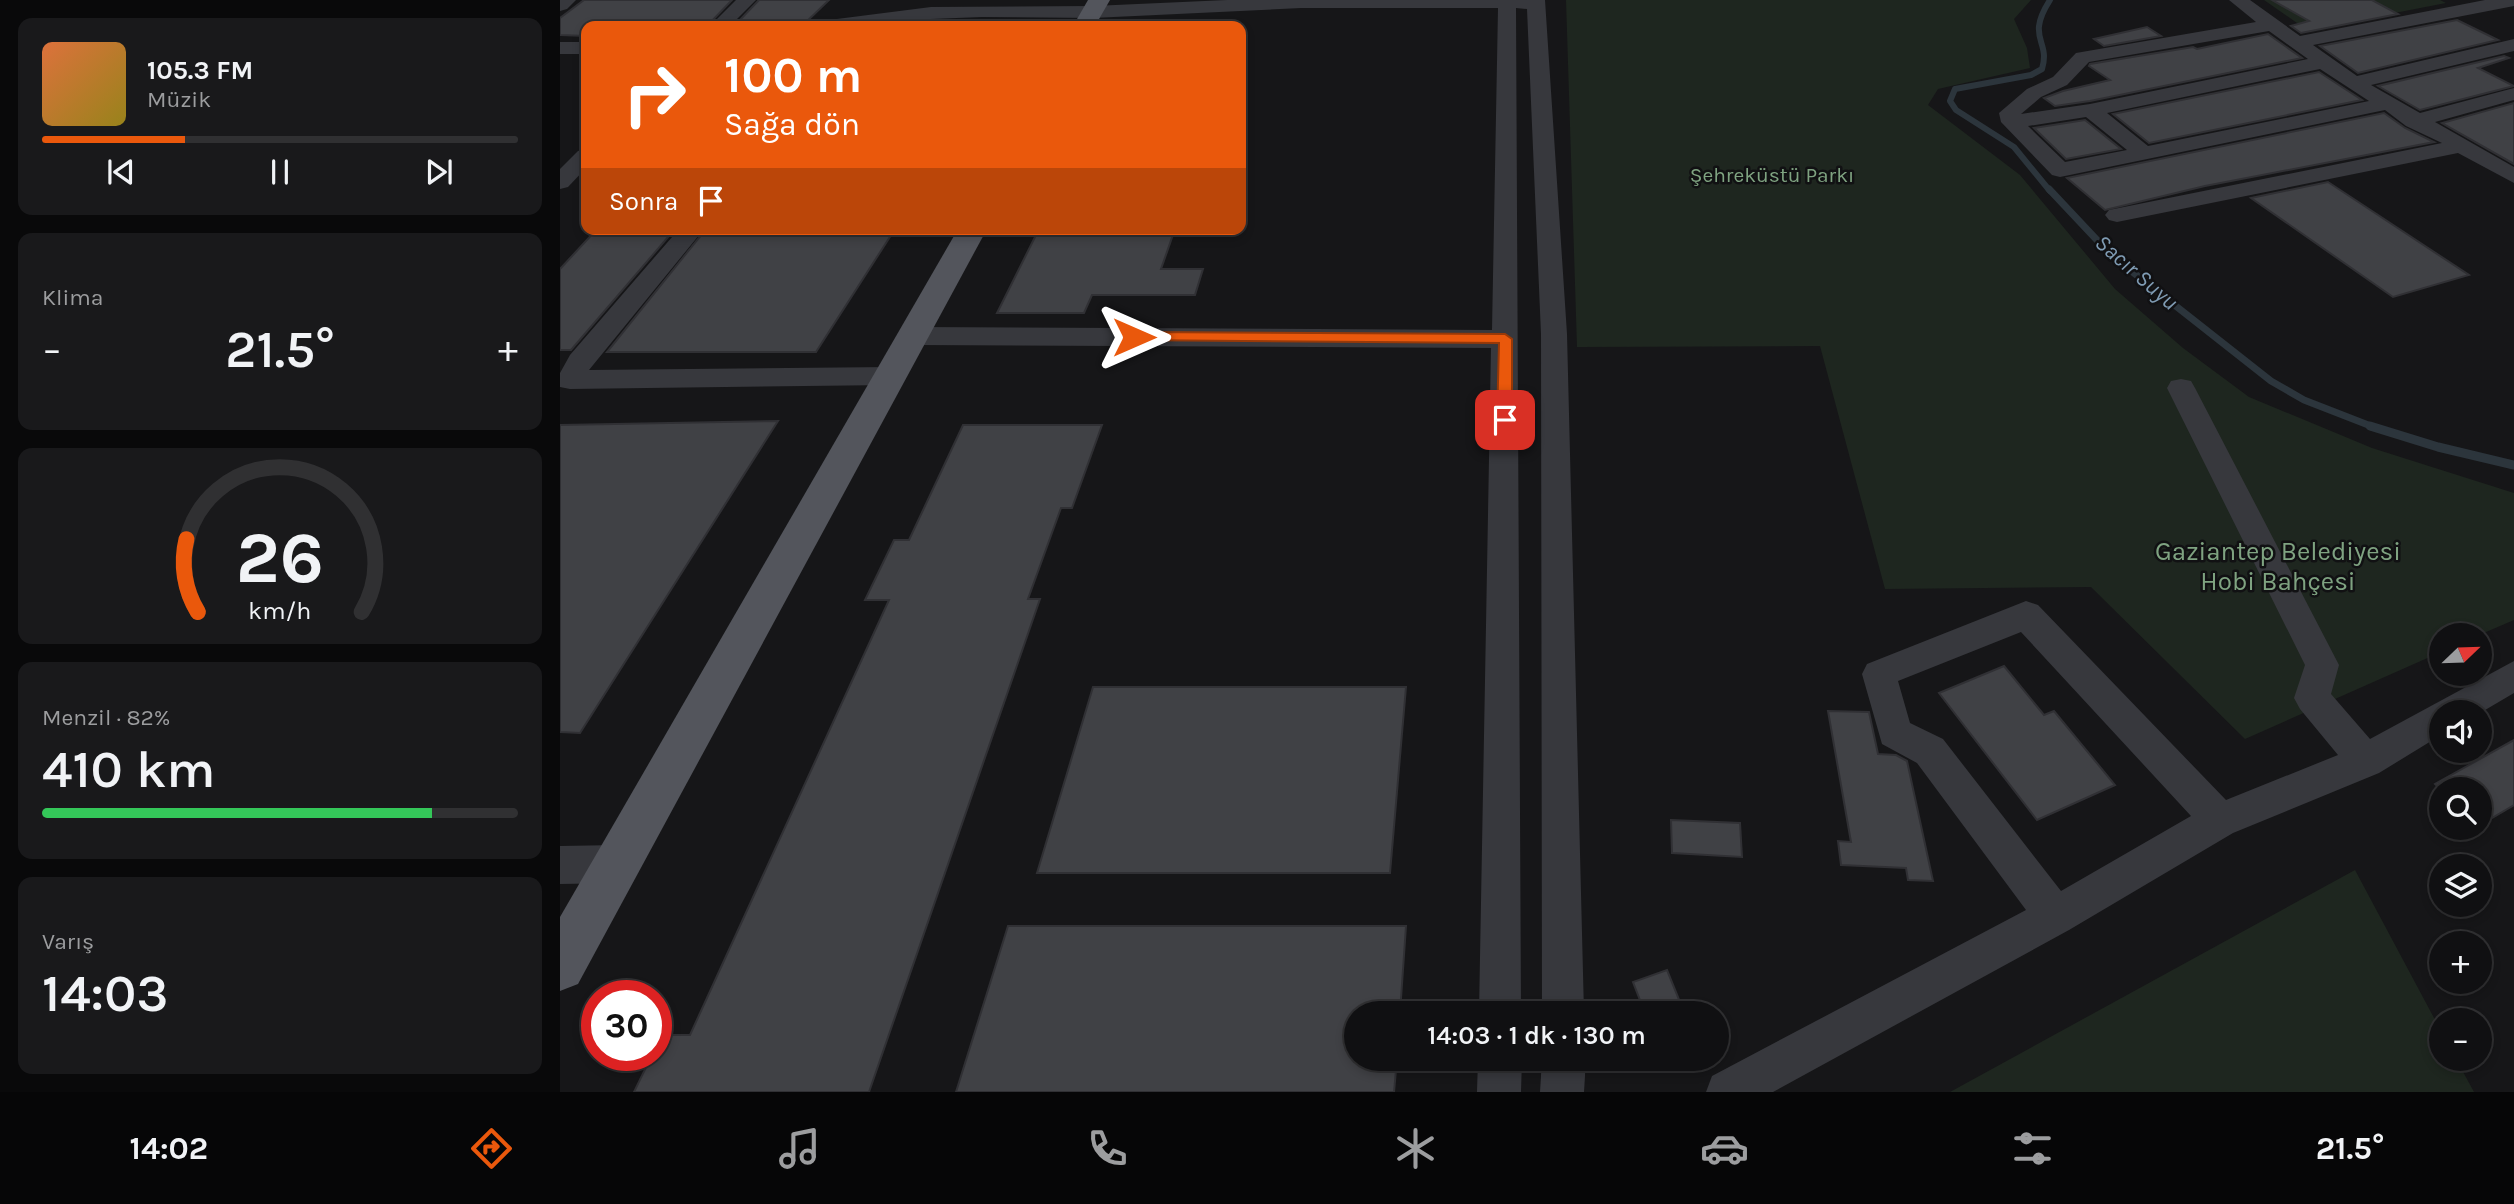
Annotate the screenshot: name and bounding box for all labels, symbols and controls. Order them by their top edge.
text: 100 m [724,47,862,104]
icon: right [609,49,700,140]
text: 105.3 FM [147,55,253,86]
text: Müzik [147,86,211,113]
text: Sağa dön [724,106,860,143]
icon: previous [102,153,140,191]
icon: pause [261,153,299,191]
icon: next [420,153,458,191]
park label: Şehreküstü Parkı [1690,163,1854,187]
icon: arrive [692,182,730,220]
text: Sonra [609,186,678,217]
water label: Sacır Suyu [2090,229,2184,316]
text: Klima [42,284,103,311]
position arrow [1097,300,1171,374]
text: 21.5° [225,319,335,380]
text: − [42,327,62,372]
text: + [498,327,518,372]
pin [1475,390,1535,450]
icon: arrive [1486,401,1524,439]
text: 26 [236,515,324,600]
park label: Gaziantep Belediyesi Hobi Bahçesi [2155,536,2401,597]
text: km/h [248,596,312,625]
north arrow [2429,623,2492,686]
map controls [2429,623,2492,1071]
button: sound [2429,700,2492,763]
text: Menzil · 82% [42,704,171,731]
text: 410 km [42,739,215,800]
button: search [2429,777,2492,840]
button: layers [2429,854,2492,917]
text: Varış [42,928,94,955]
button: + [2429,931,2492,994]
text: 14:03 [42,963,168,1024]
speed limit sign: 30 [581,980,672,1071]
button: − [2429,1008,2492,1071]
text: 14:03 · 1 dk · 130 m [1427,1020,1646,1051]
icon: directions [467,1124,516,1173]
icon: music [775,1124,824,1173]
icon: phone [1083,1124,1132,1173]
icon: climate [1391,1124,1440,1173]
icon: car [1700,1124,1749,1173]
icon: filters [2008,1124,2057,1173]
text: 14:02 [130,1130,208,1167]
text: 21.5° [2316,1130,2384,1167]

